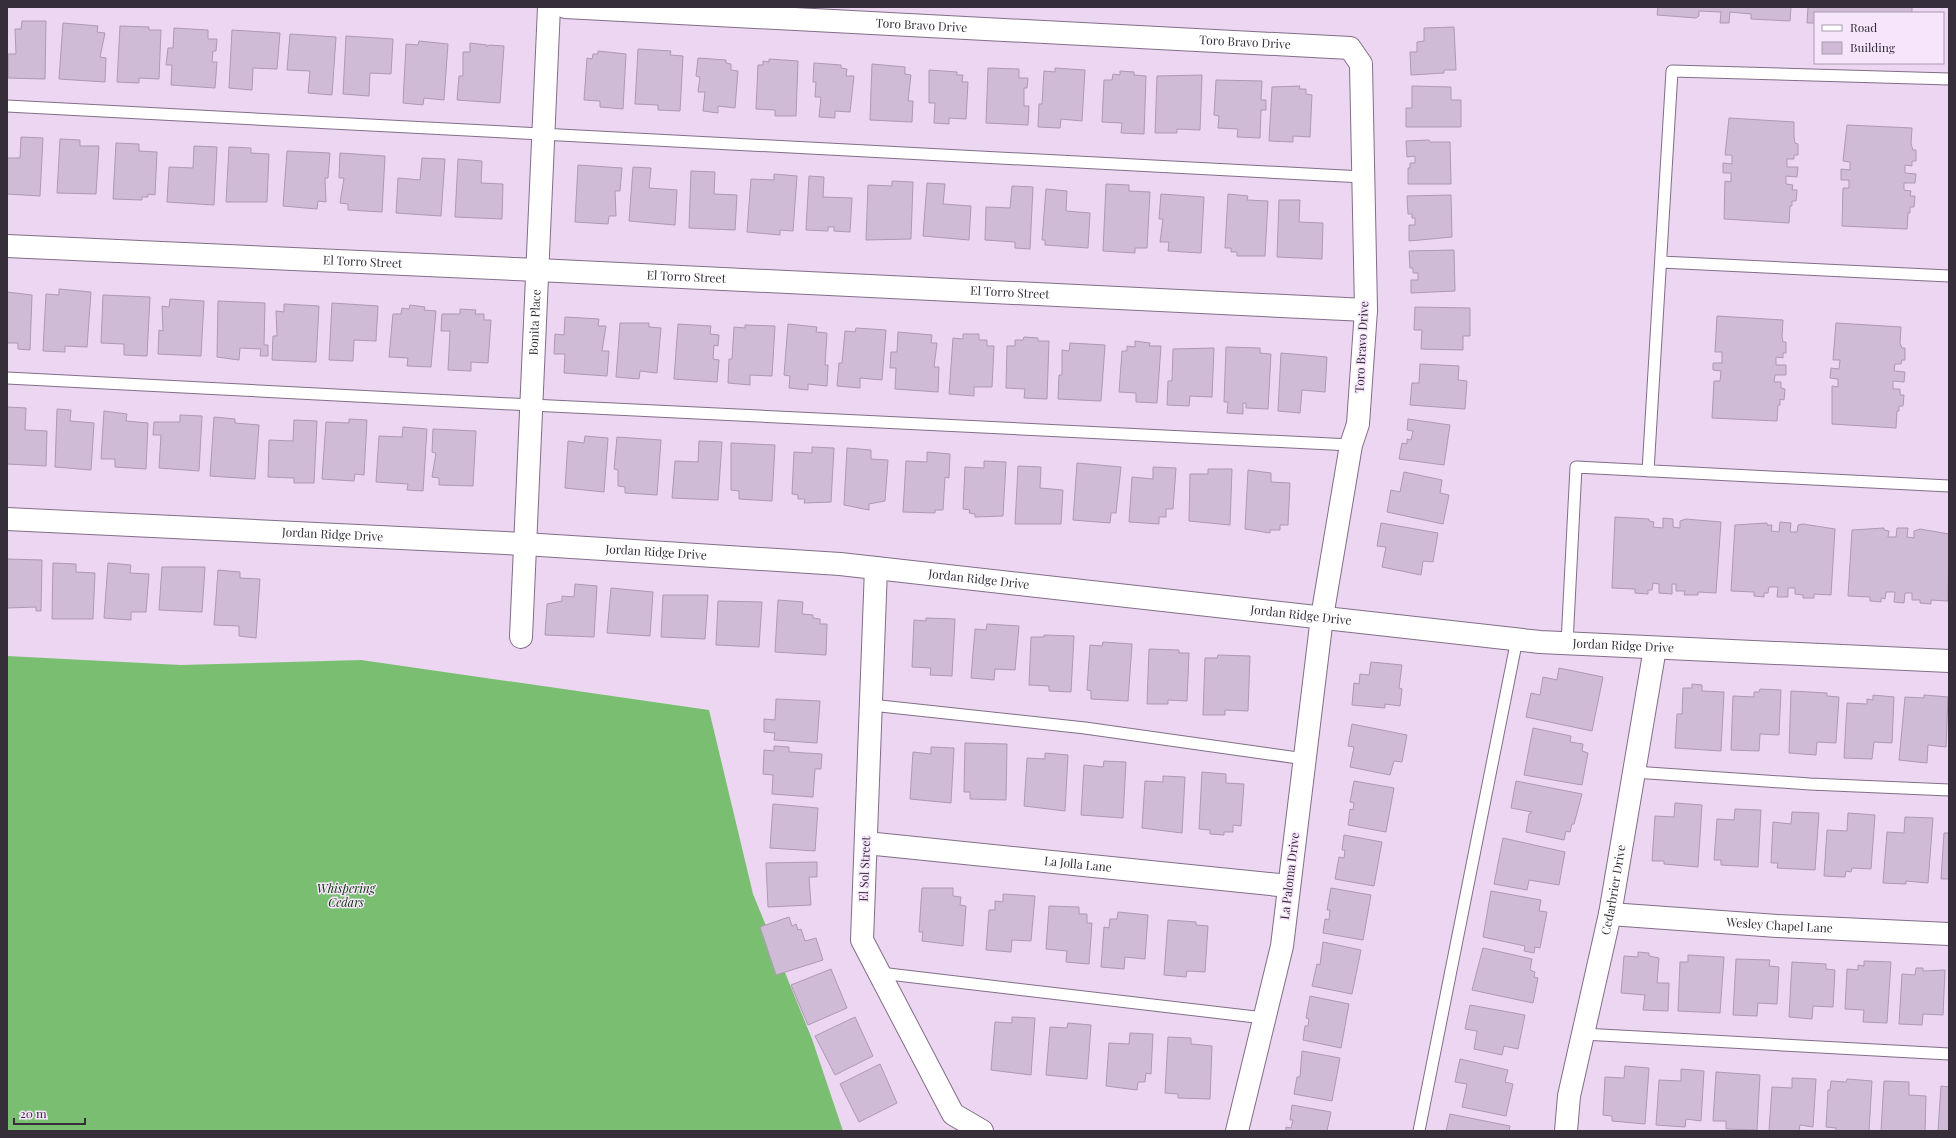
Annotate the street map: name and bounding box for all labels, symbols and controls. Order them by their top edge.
legend [1814,12,1944,64]
street label: Toro Bravo Drive [875,14,968,35]
text: Road [1850,19,1877,35]
street label: Toro Bravo Drive [1199,31,1291,52]
text: Building [1850,39,1896,55]
street label: El Torro Street [323,251,403,271]
street label: El Torro Street [646,266,727,286]
street label: El Torro Street [970,282,1051,302]
street label: Bonita Place [525,289,543,356]
street label: Toro Bravo Drive [1351,301,1371,393]
street label: Jordan Ridge Drive [281,523,384,544]
street label: Jordan Ridge Drive [604,540,707,563]
street label: Jordan Ridge Drive [927,565,1030,592]
street label: Jordan Ridge Drive [1249,601,1352,628]
street label: Jordan Ridge Drive [1571,634,1674,655]
street label: La Paloma Drive [1276,831,1302,920]
street label: El Sol Street [855,835,873,902]
street label: Cedarbrier Drive [1596,843,1629,937]
street label: La Jolla Lane [1043,852,1113,875]
park label: Whispering Cedars [317,880,377,910]
street label: Wesley Chapel Lane [1725,913,1833,936]
scale bar [14,1100,85,1126]
text: 20 m [20,1105,47,1121]

